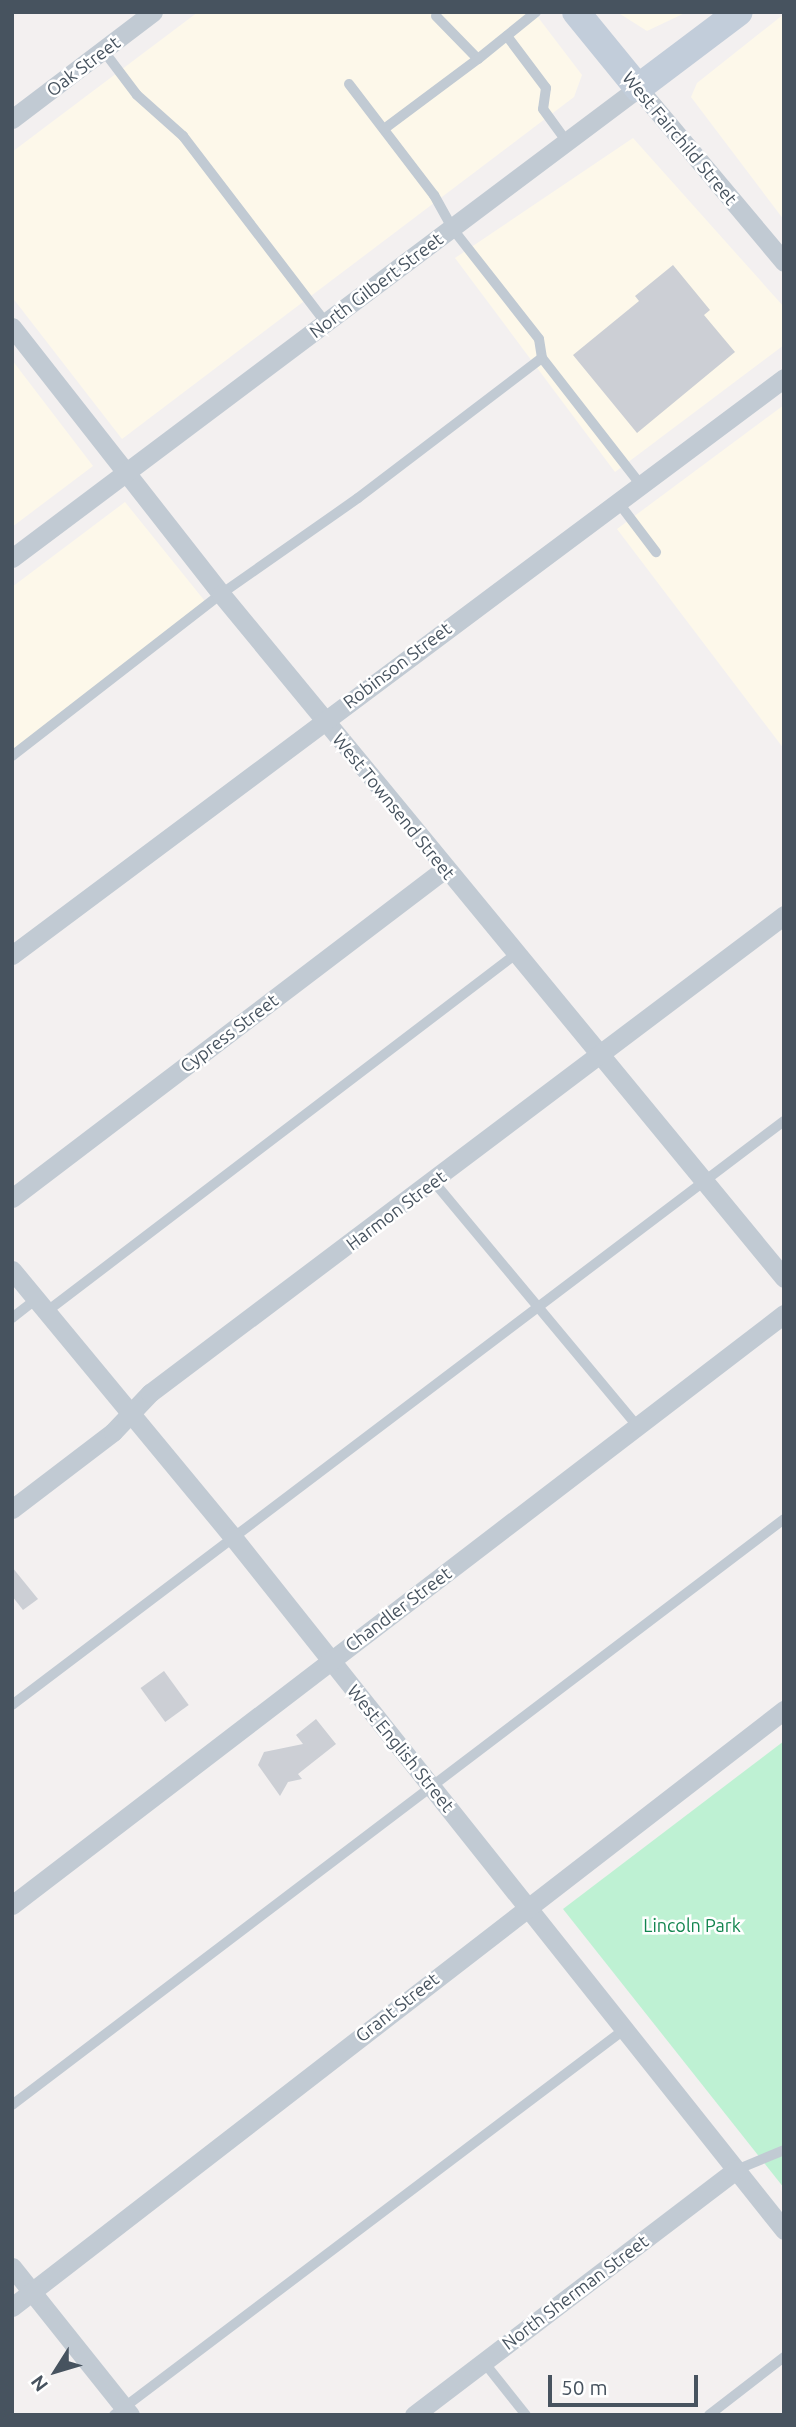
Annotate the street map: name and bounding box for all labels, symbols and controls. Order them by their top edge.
street label: Oak Street [42,31,124,101]
street label: West Fairchild Street [618,67,742,209]
street label: North Gilbert Street [305,228,447,342]
street label: Robinson Street [339,617,455,713]
street label: West Townsend Street [328,728,460,884]
street label: Cypress Street [176,989,282,1077]
street label: Harmon Street [342,1165,450,1255]
street label: Chandler Street [341,1562,455,1656]
street label: West English Street [343,1680,459,1816]
park label: Lincoln Park [643,1914,741,1936]
street label: Grant Street [351,1968,443,2046]
street label: North Sherman Street [498,2230,652,2354]
north arrow [21,2336,91,2406]
scale bar [551,2360,702,2404]
text: N [26,2371,52,2396]
text: 50 m [561,2375,608,2399]

